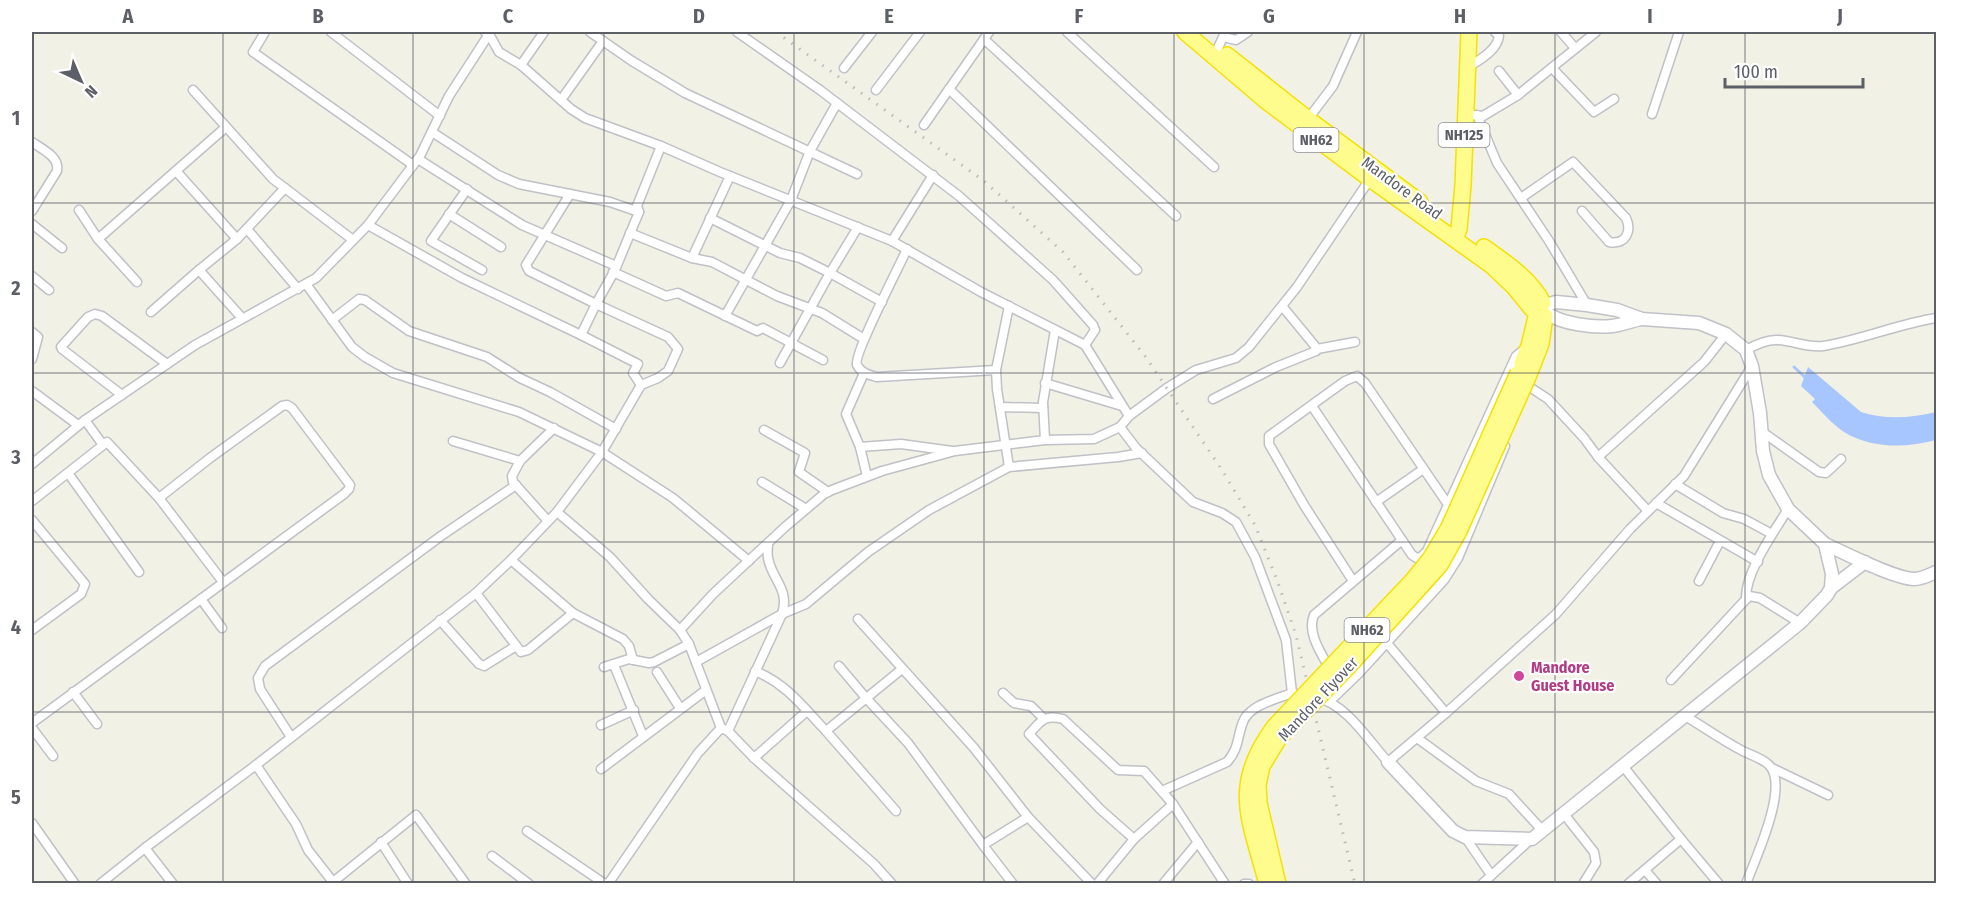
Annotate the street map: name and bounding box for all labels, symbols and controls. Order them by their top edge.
text: A [122,4,135,28]
text: B [312,4,324,28]
text: C [503,4,514,28]
text: D [693,4,705,28]
text: E [884,4,894,28]
text: F [1075,4,1084,28]
text: G [1263,4,1275,28]
text: H [1454,4,1466,28]
text: I [1647,4,1653,28]
text: J [1836,4,1843,28]
north arrow [51,51,111,111]
scale bar [1725,51,1863,89]
text: 100 m [1734,61,1778,83]
text: N [81,81,101,102]
text: 1 [12,106,20,130]
road number: NH125 [1438,123,1490,147]
road number: NH62 [1294,128,1338,152]
street label: Mandore Road [1358,153,1446,223]
text: 2 [10,276,21,300]
text: 3 [10,445,21,469]
text: 4 [11,615,21,639]
road number: NH62 [1344,618,1390,642]
street label: Mandore Flyover [1274,653,1362,745]
place label: Mandore Guest House [1531,658,1614,695]
marker: Mandore Guest House [1512,669,1526,683]
text: 5 [11,785,21,809]

